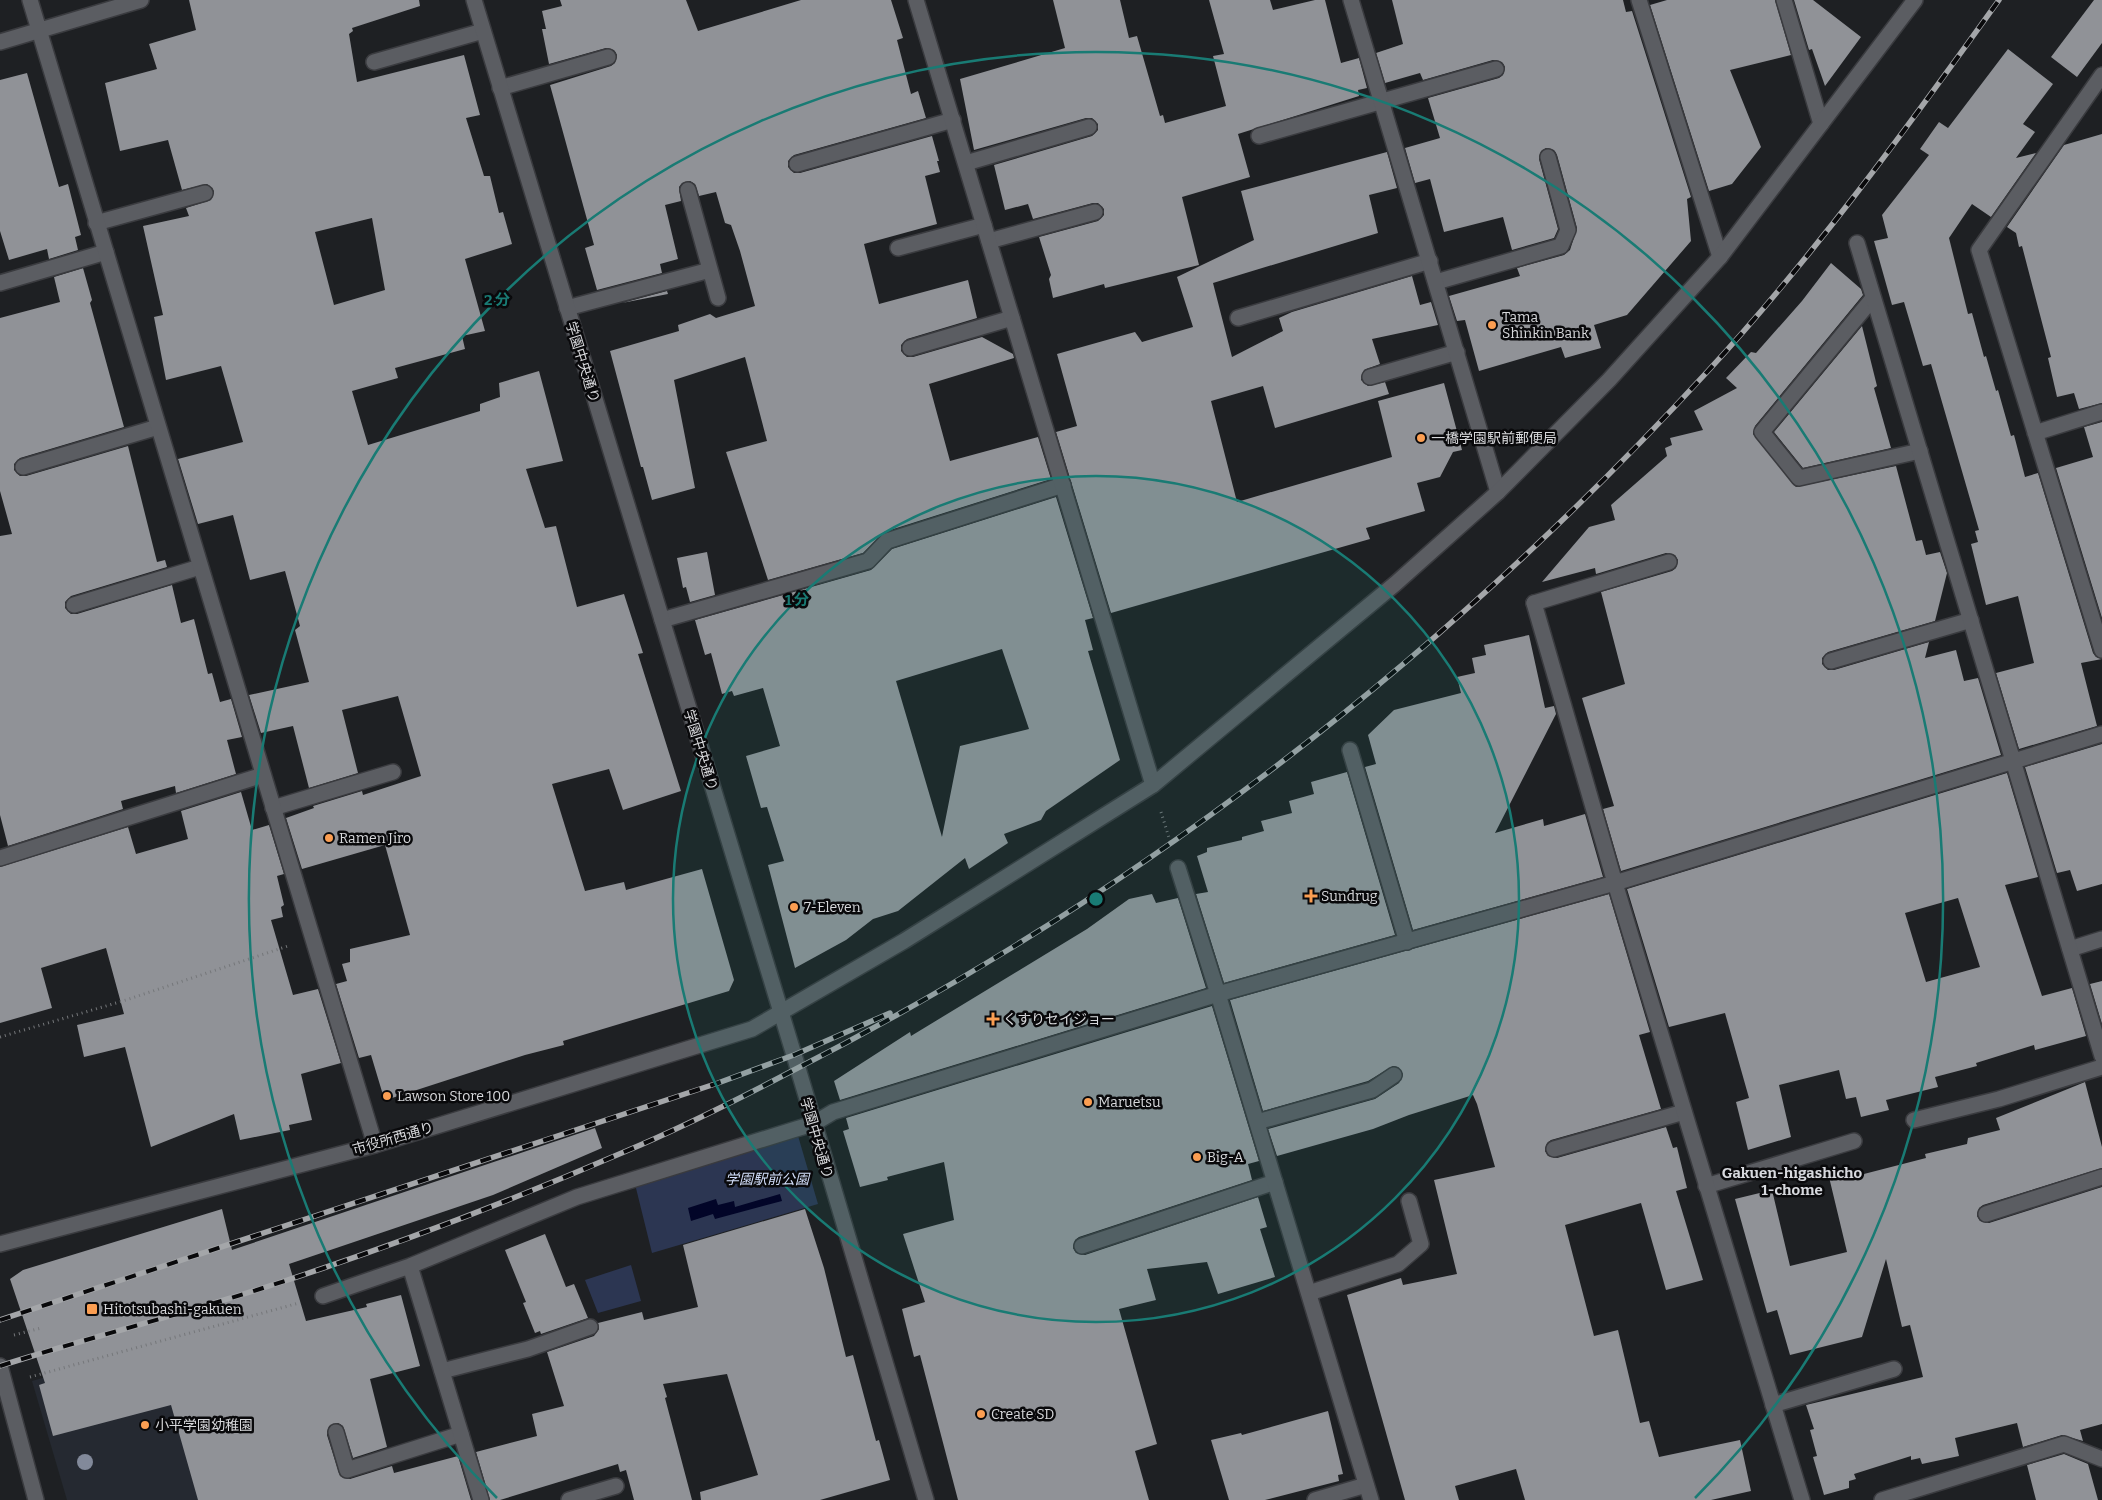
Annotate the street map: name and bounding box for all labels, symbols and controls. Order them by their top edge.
text: 2 分 [484,291,510,309]
place label: Tama Shinkin Bank [1502,309,1589,342]
street label: 学園中央通り [562,319,603,405]
marker: Tama Shinkin Bank [1486,319,1498,331]
place label: 一橋学園駅前郵便局 [1431,430,1557,447]
marker: 一橋学園駅前郵便局 [1415,432,1427,444]
text: 1 分 [785,591,809,609]
street label: 学園中央通り [680,707,721,793]
place label: Ramen Jiro [339,830,411,847]
marker: Ramen Jiro [323,832,335,844]
place label: Sundrug [1321,888,1378,905]
centre of rings [1087,890,1105,908]
marker: Sundrug [1305,890,1317,902]
place label: 7-Eleven [804,899,861,916]
marker: 7-Eleven [788,901,800,913]
place label: くすりセイジョー [1003,1011,1115,1028]
marker: くすりセイジョー [987,1013,999,1025]
place label: Lawson Store 100 [397,1088,510,1105]
marker: Lawson Store 100 [381,1090,393,1102]
place label: Maruetsu [1098,1094,1161,1111]
street label: 学園中央通り [797,1095,836,1181]
marker: Maruetsu [1082,1096,1094,1108]
street label: 市役所西通り [350,1119,436,1158]
place label: Big-A [1207,1149,1244,1166]
marker: Big-A [1191,1151,1203,1163]
district label: Gakuen-higashicho 1-chome [1722,1164,1863,1199]
park label: 学園駅前公園 [725,1171,811,1188]
place label: Hitotsubashi-gakuen [103,1301,242,1318]
marker: Hitotsubashi-gakuen [85,1302,99,1316]
place label: Create SD [991,1406,1054,1423]
marker: Create SD [975,1408,987,1420]
place label: 小平学園幼稚園 [155,1417,253,1434]
marker: 小平学園幼稚園 [139,1419,151,1431]

